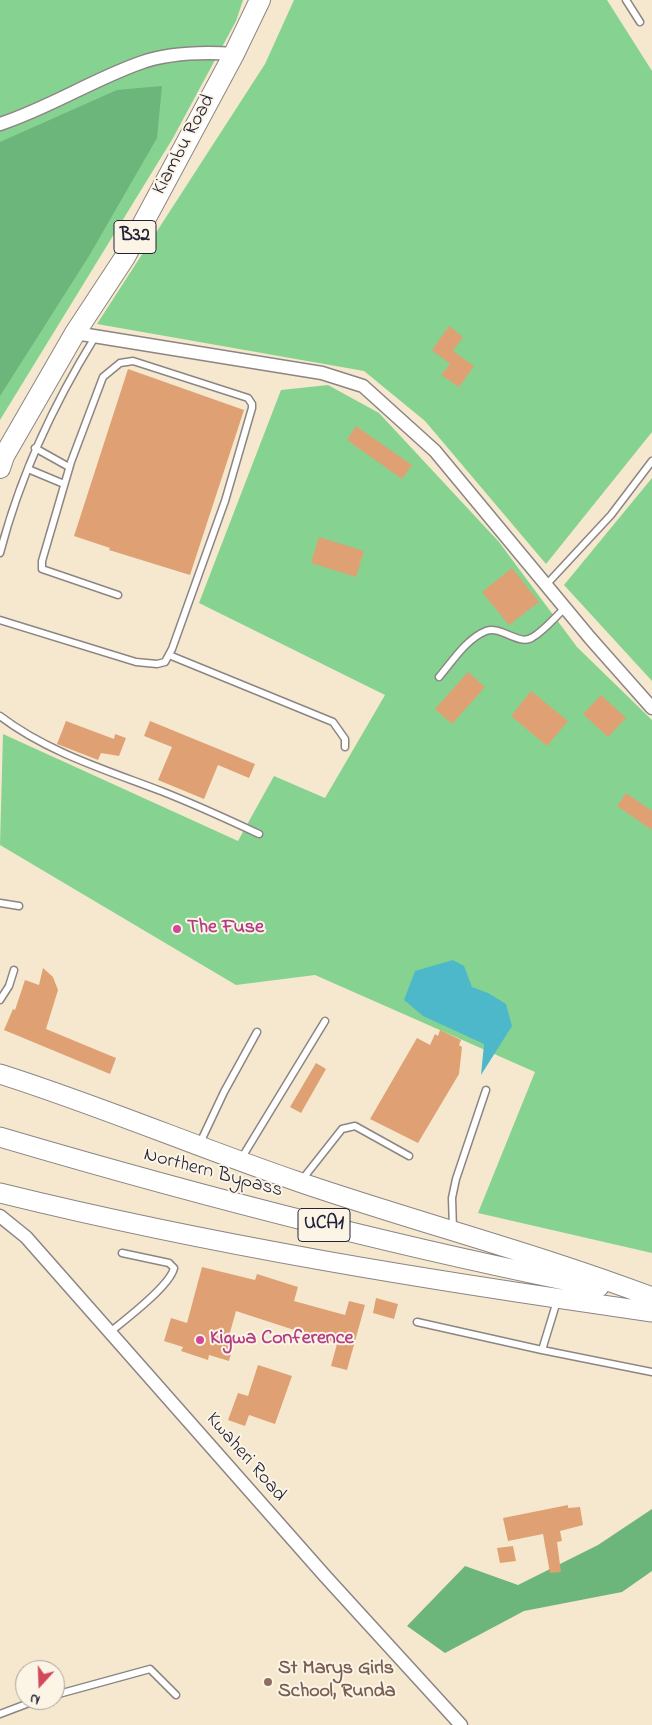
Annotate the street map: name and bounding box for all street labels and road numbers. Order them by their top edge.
street label: Kiambu Road [149,91,221,199]
road number: B32 [114,220,156,253]
street label: Northern Bypass [141,1144,285,1204]
road number: UCA1 [298,1208,350,1242]
street label: Kwaheri Road [200,1408,290,1508]

